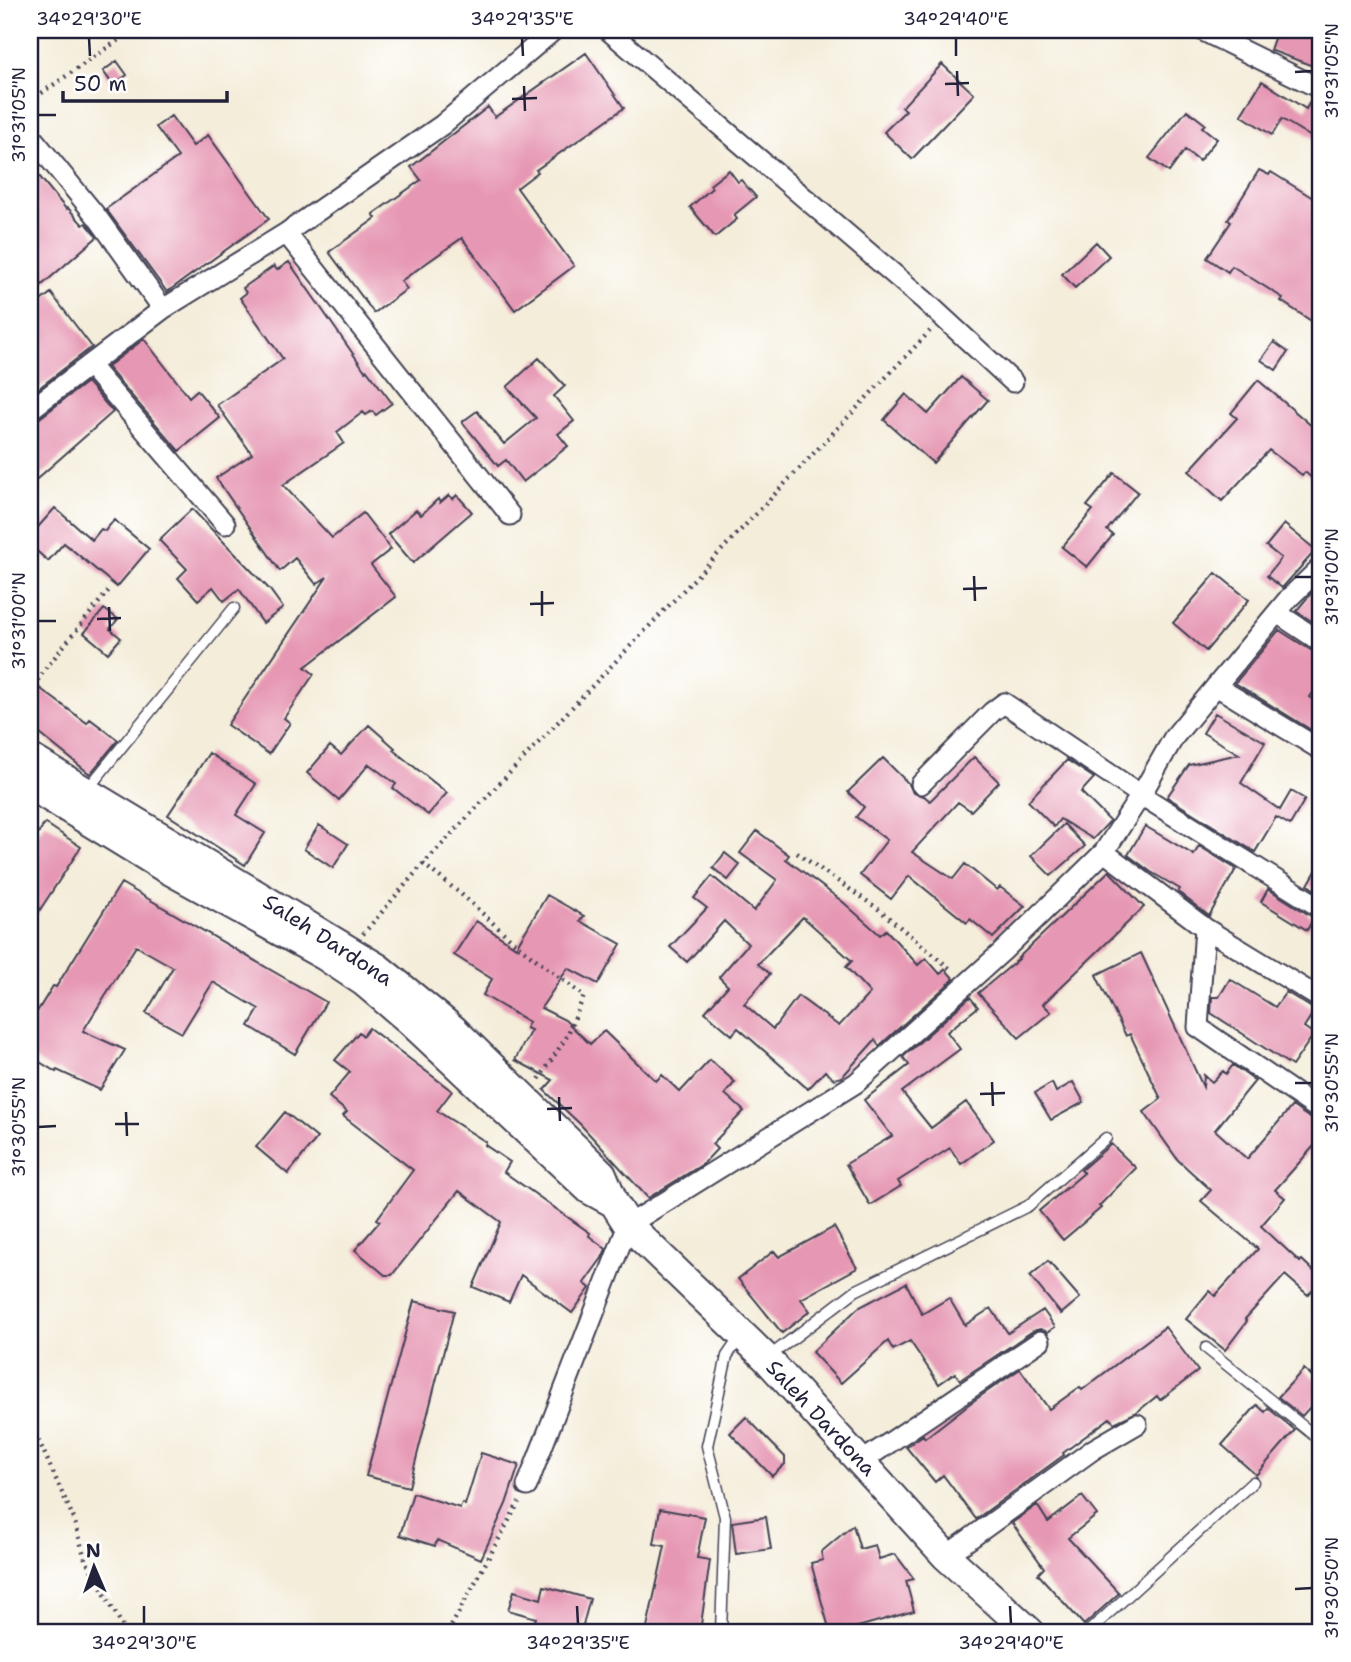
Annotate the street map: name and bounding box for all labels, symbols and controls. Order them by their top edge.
text: 34°29'30"E [36,7,142,31]
text: 34°29'35"E [470,7,574,31]
text: 34°29'40"E [903,7,1009,31]
text: 31°31'05"N [1320,23,1344,119]
scale bar [63,60,228,104]
text: 31°31'05"N [7,67,31,163]
text: 50 m [74,70,127,98]
text: 31°31'00"N [1320,528,1344,626]
text: 31°31'00"N [7,572,31,670]
street label: Saleh Dardona [258,888,398,992]
text: 31°30'55"N [1320,1033,1344,1133]
text: 31°30'55"N [7,1077,31,1177]
street label: Saleh Dardona [760,1354,882,1482]
north arrow [60,1532,130,1602]
text: 31°30'50"N [1320,1537,1344,1639]
text: N [85,1538,101,1563]
text: 34°29'30"E [91,1631,197,1655]
text: 34°29'35"E [526,1631,630,1655]
text: 34°29'40"E [958,1631,1064,1655]

